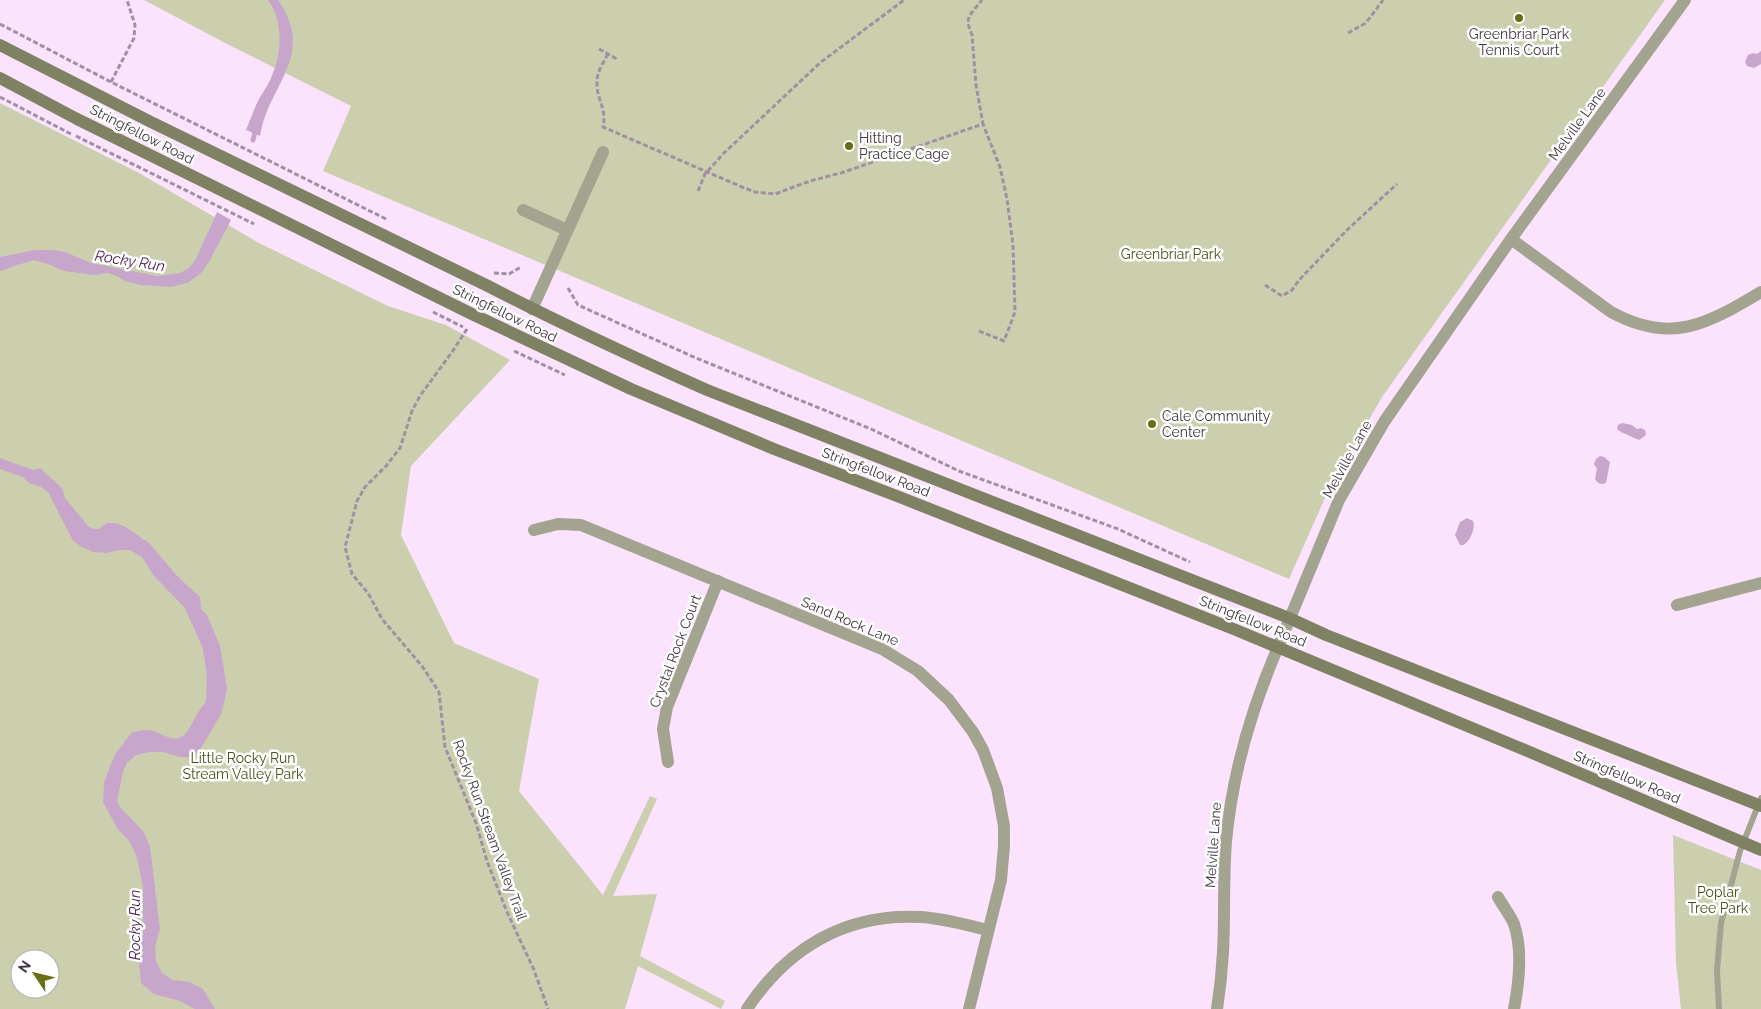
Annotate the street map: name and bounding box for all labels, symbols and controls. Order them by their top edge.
marker: Greenbriar Park Tennis Court [1513,12,1525,24]
place label: Greenbriar Park Tennis Court [1469,26,1570,58]
street label: Melville Lane [1545,84,1609,164]
street label: Stringfellow Road [87,101,197,167]
place label: Hitting Practice Cage [859,130,949,162]
marker: Hitting Practice Cage [843,140,855,152]
park label: Greenbriar Park [1121,246,1222,262]
water label: Rocky Run [94,247,166,275]
street label: Stringfellow Road [450,281,560,345]
place label: Cale Community Center [1162,408,1271,440]
street label: Melville Lane [1319,417,1375,501]
marker: Cale Community Center [1146,418,1158,430]
street label: Stringfellow Road [820,444,932,500]
street label: Crystal Rock Court [646,592,704,710]
street label: Stringfellow Road [1197,592,1309,650]
street label: Sand Rock Lane [799,593,901,649]
street label: Rocky Run Stream Valley Trail [450,738,530,923]
street label: Stringfellow Road [1571,747,1683,807]
park label: Little Rocky Run Stream Valley Park [183,750,304,782]
street label: Melville Lane [1202,802,1224,888]
park label: Poplar Tree Park [1688,884,1749,916]
water label: Rocky Run [126,890,144,960]
north arrow [10,949,60,999]
text: N [15,958,34,976]

